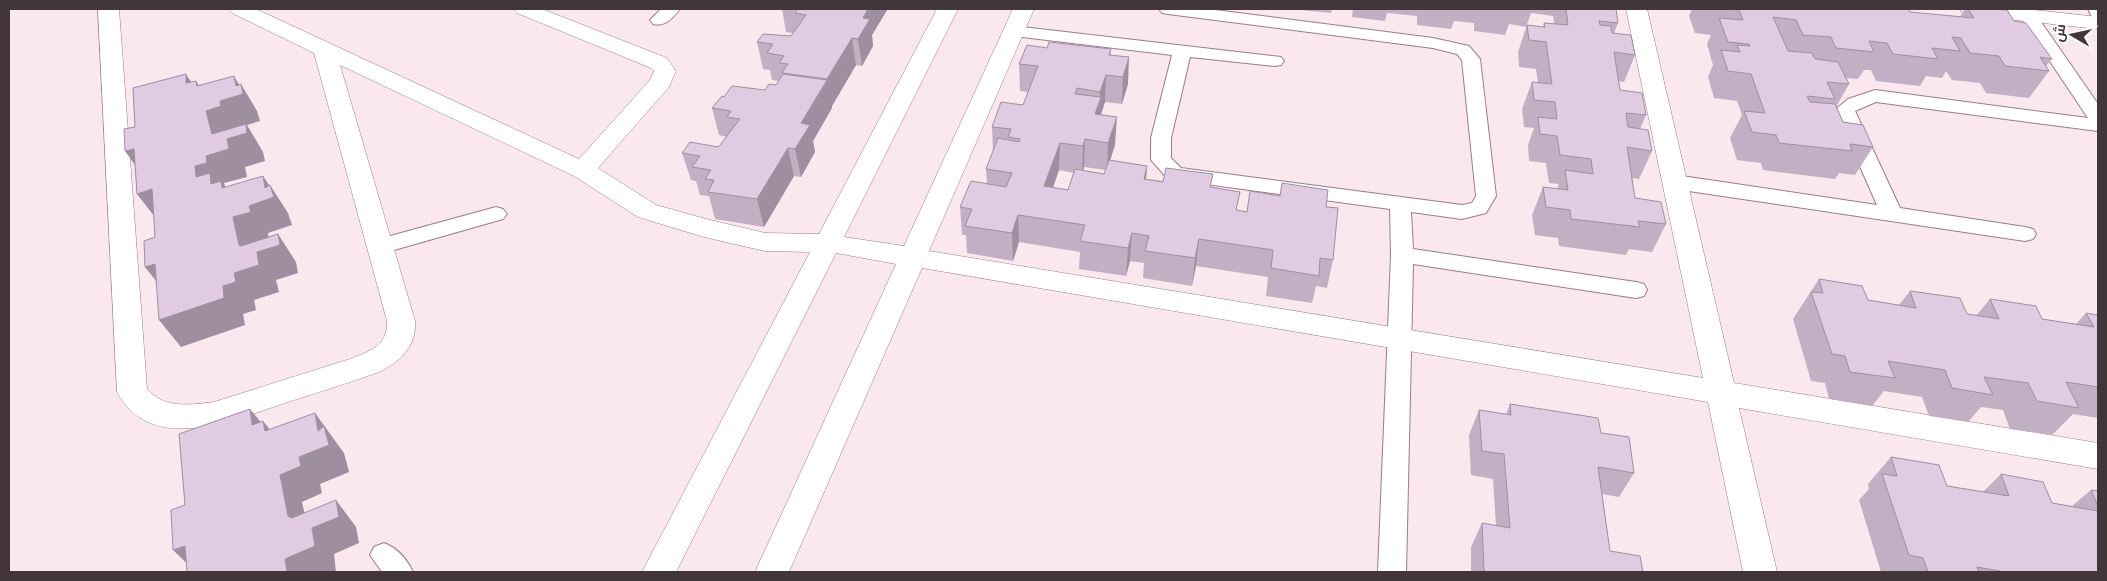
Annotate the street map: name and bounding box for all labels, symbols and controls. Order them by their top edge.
north arrow [2047,10,2097,60]
text: ش [2050,23,2069,43]

